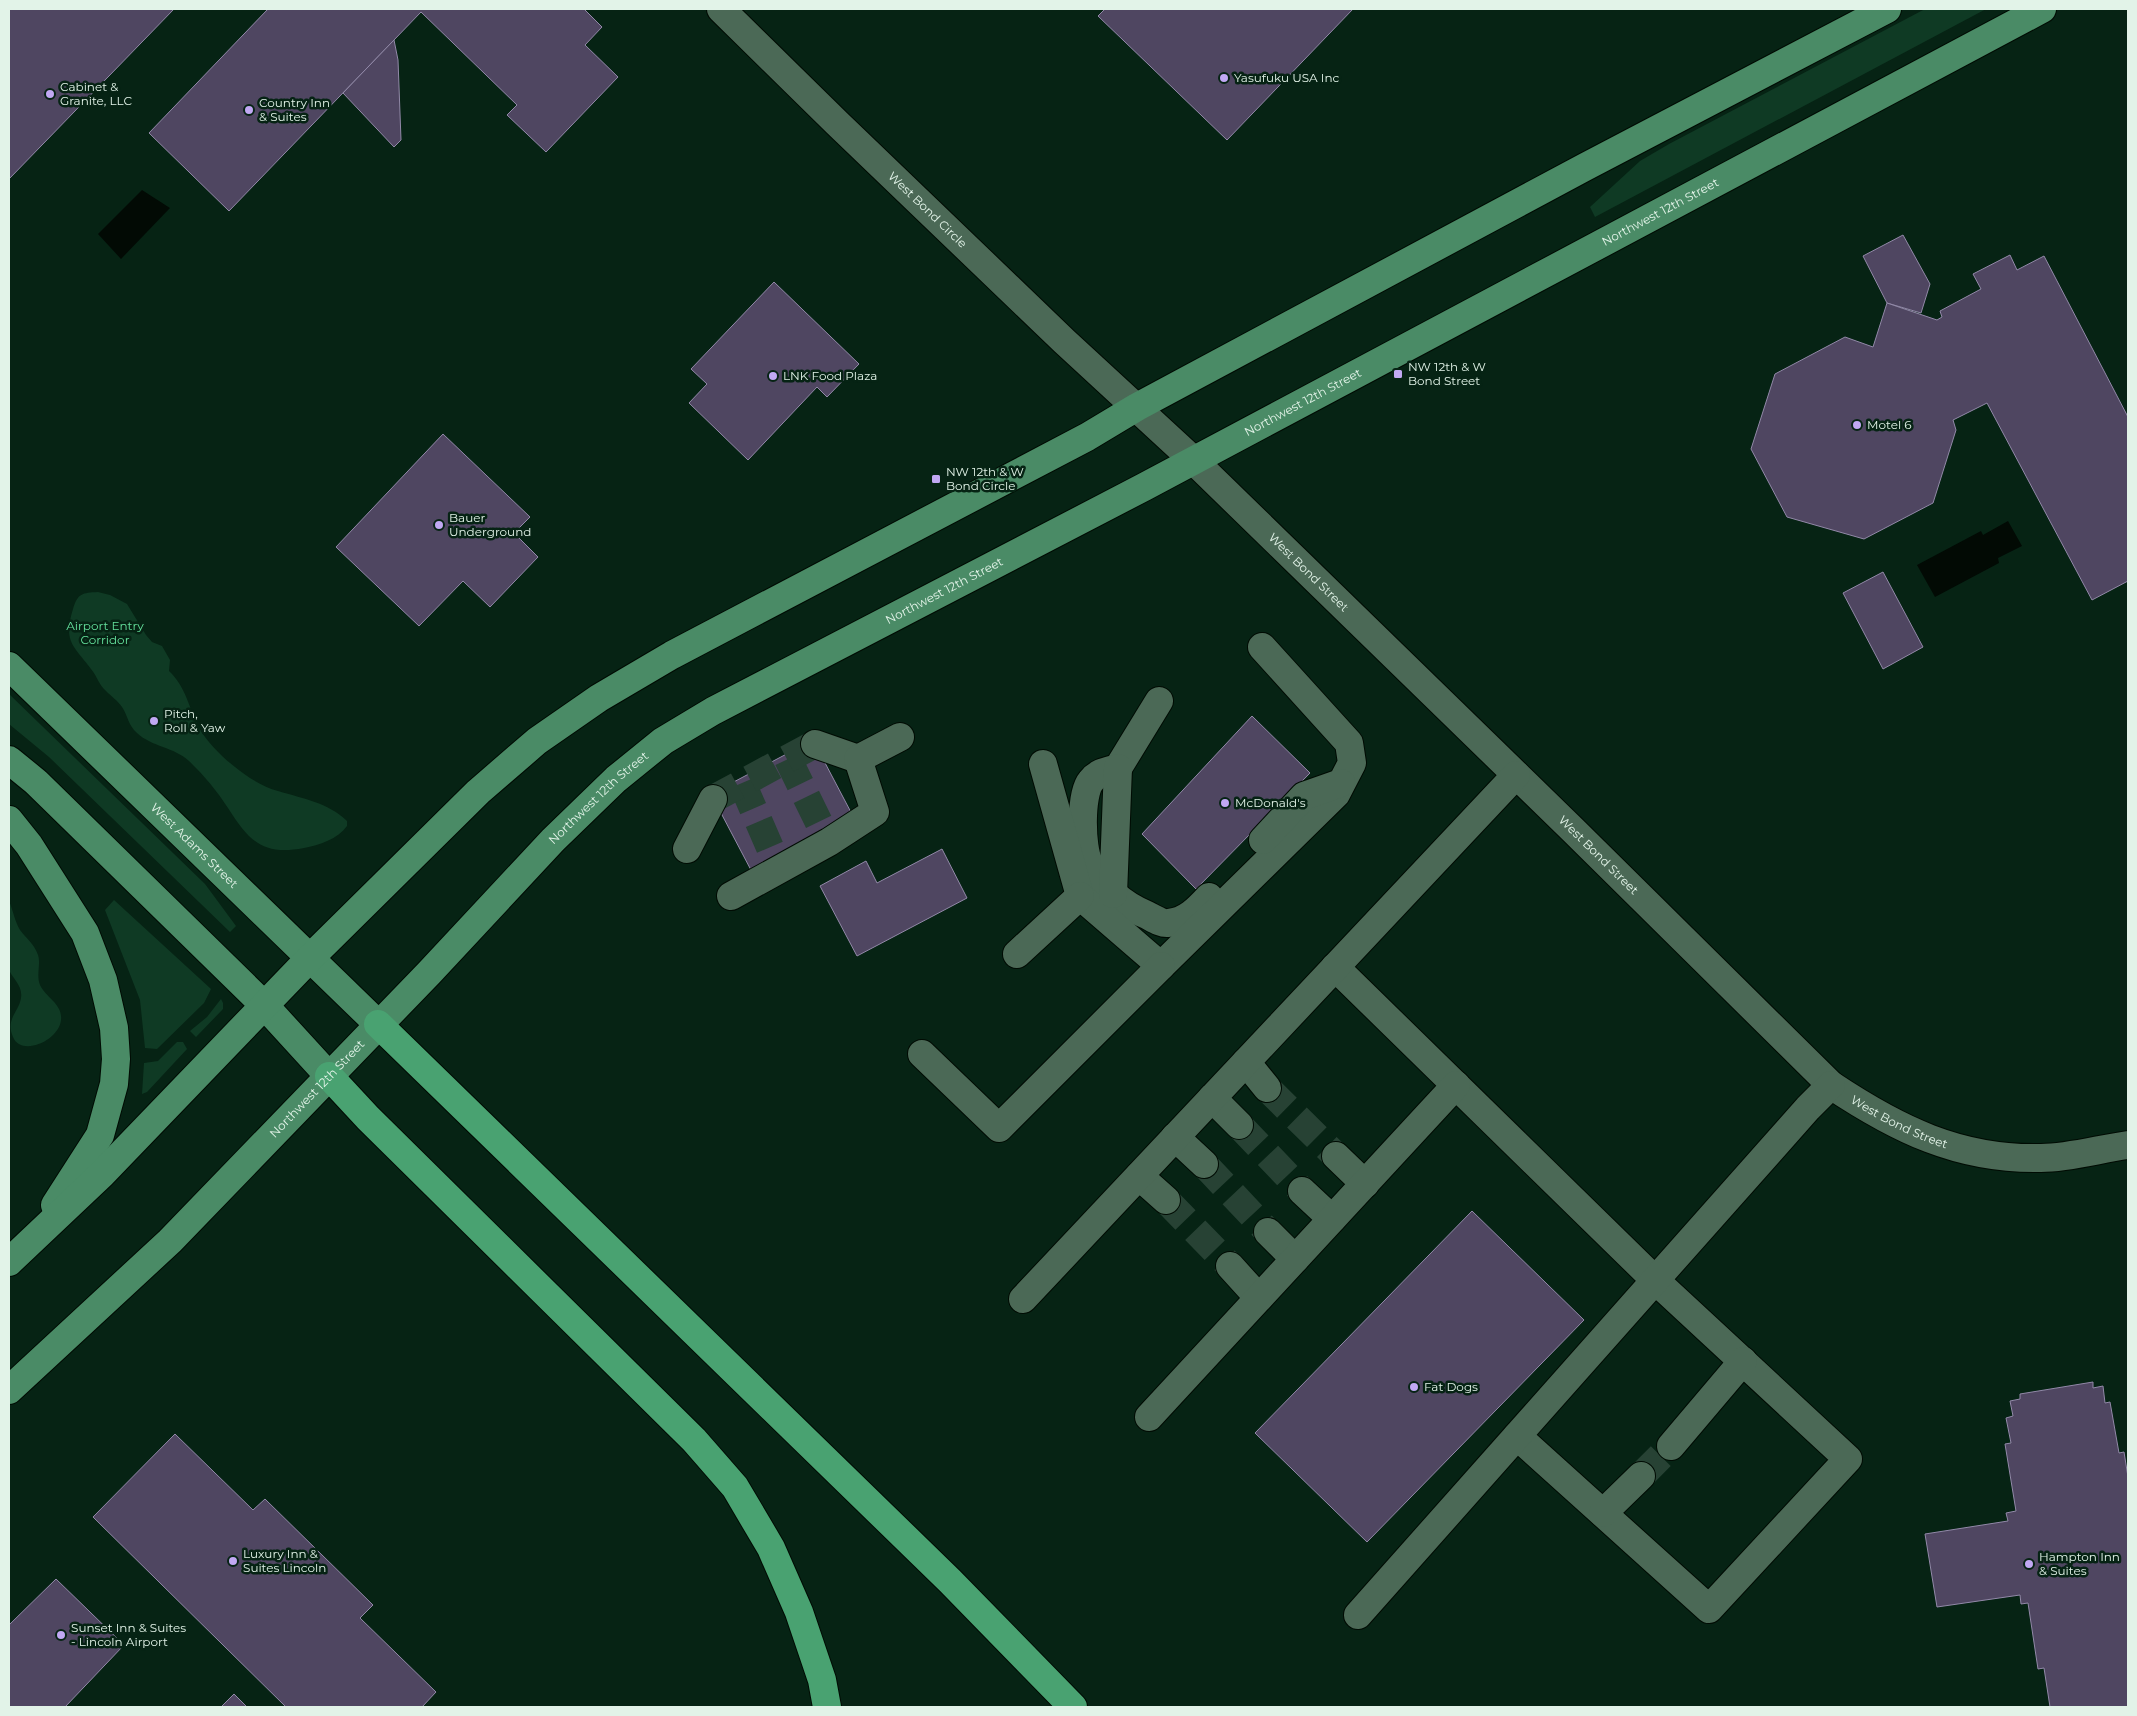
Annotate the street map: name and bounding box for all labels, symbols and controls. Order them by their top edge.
place label: Yasufuku USA Inc [1234,70,1340,85]
marker: Yasufuku USA Inc [1218,72,1230,84]
place label: Cabinet & Granite, LLC [60,79,132,108]
marker: Cabinet & Granite, LLC [44,88,56,100]
place label: Country Inn & Suites [259,95,330,124]
marker: Country Inn & Suites [243,104,255,116]
street label: West Bond Circle [885,168,970,251]
street label: Northwest 12th Street [1599,174,1721,249]
place label: NW 12th & W Bond Street [1408,359,1486,388]
street label: Northwest 12th Street [1242,365,1364,439]
place label: LNK Food Plaza [783,368,877,383]
marker: NW 12th & W Bond Street [1392,368,1404,380]
marker: LNK Food Plaza [767,370,779,382]
place label: Motel 6 [1867,417,1912,432]
marker: Motel 6 [1851,419,1863,431]
place label: NW 12th & W Bond Circle [946,464,1024,493]
marker: NW 12th & W Bond Circle [930,473,942,485]
place label: Bauer Underground [449,510,531,539]
marker: Bauer Underground [433,519,445,531]
street label: West Bond Street [1266,530,1352,615]
street label: Northwest 12th Street [883,554,1005,627]
park label: Airport Entry Corridor [66,618,144,647]
place label: Pitch, Roll & Yaw [164,706,226,735]
marker: Pitch, Roll & Yaw [148,715,160,727]
street label: Northwest 12th Street [545,748,651,847]
place label: McDonald's [1235,795,1306,810]
marker: McDonald's [1219,797,1231,809]
street label: West Adams Street [148,800,241,891]
street label: West Bond Street [1556,812,1642,898]
street label: Northwest 12th Street [266,1036,367,1141]
street label: West Bond Street [1848,1092,1950,1151]
place label: Fat Dogs [1424,1379,1478,1394]
marker: Fat Dogs [1408,1381,1420,1393]
place label: Luxury Inn & Suites Lincoln [243,1546,326,1575]
place label: Hampton Inn & Suites [2039,1549,2120,1578]
marker: Luxury Inn & Suites Lincoln [227,1555,239,1567]
marker: Hampton Inn & Suites [2023,1558,2035,1570]
place label: Sunset Inn & Suites - Lincoln Airport [71,1620,186,1649]
marker: Sunset Inn & Suites - Lincoln Airport [55,1629,67,1641]

